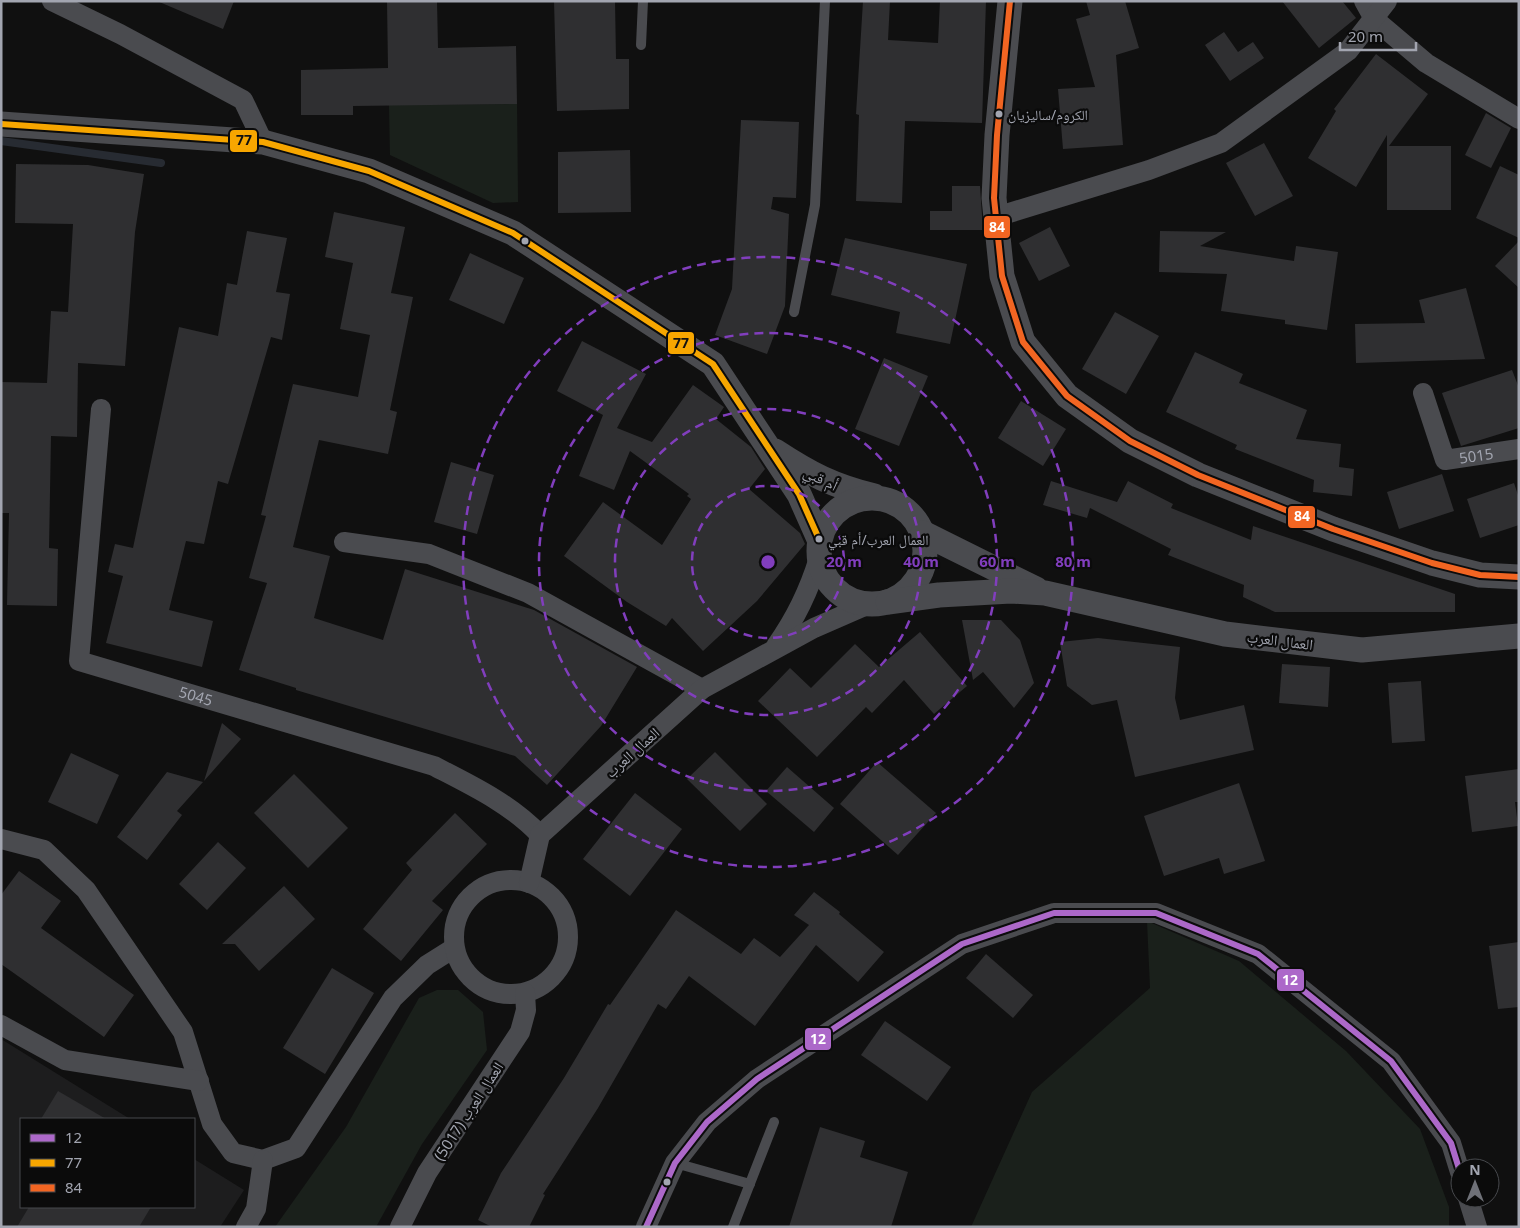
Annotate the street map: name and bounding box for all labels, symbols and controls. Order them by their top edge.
scale bar [1340,20,1416,52]
text: 20 m [1348,26,1383,46]
place label: الكروم/ساليزيان [1008,105,1088,125]
marker: الكروم/ساليزيان [994,109,1004,119]
line badge: 77 [229,129,258,153]
text: 77 [236,130,252,149]
line badge: 84 [983,215,1011,239]
text: 84 [989,217,1005,236]
unlabelled marker [520,236,530,246]
line badge: 77 [667,331,695,355]
text: 77 [673,333,689,352]
street label: 5015 [1458,443,1495,468]
street label: أم قبي [799,461,842,497]
line badge: 84 [1287,505,1316,529]
text: 84 [1294,506,1310,525]
place label: العمال العرب/أم قبي [828,530,929,551]
marker: العمال العرب/أم قبي [814,534,824,544]
text: 20 m [826,551,862,571]
text: 40 m [903,551,939,571]
text: 60 m [979,551,1015,571]
text: 80 m [1055,551,1091,571]
centre of rings [759,553,777,571]
street label: العمال العرب [1246,626,1314,655]
street label: 5045 [177,681,215,710]
street label: العمال العرب [601,722,664,782]
line badge: 12 [1276,968,1305,992]
text: 12 [1282,970,1298,989]
line badge: 12 [804,1027,832,1051]
text: 12 [810,1029,826,1048]
street label: العمال العرب (5017) [429,1058,508,1165]
legend [20,1118,195,1208]
text: 12 [65,1127,82,1147]
text: 77 [65,1152,82,1172]
north arrow [1450,1158,1500,1208]
text: N [1469,1160,1481,1179]
text: 84 [65,1177,83,1197]
unlabelled marker [662,1177,672,1187]

